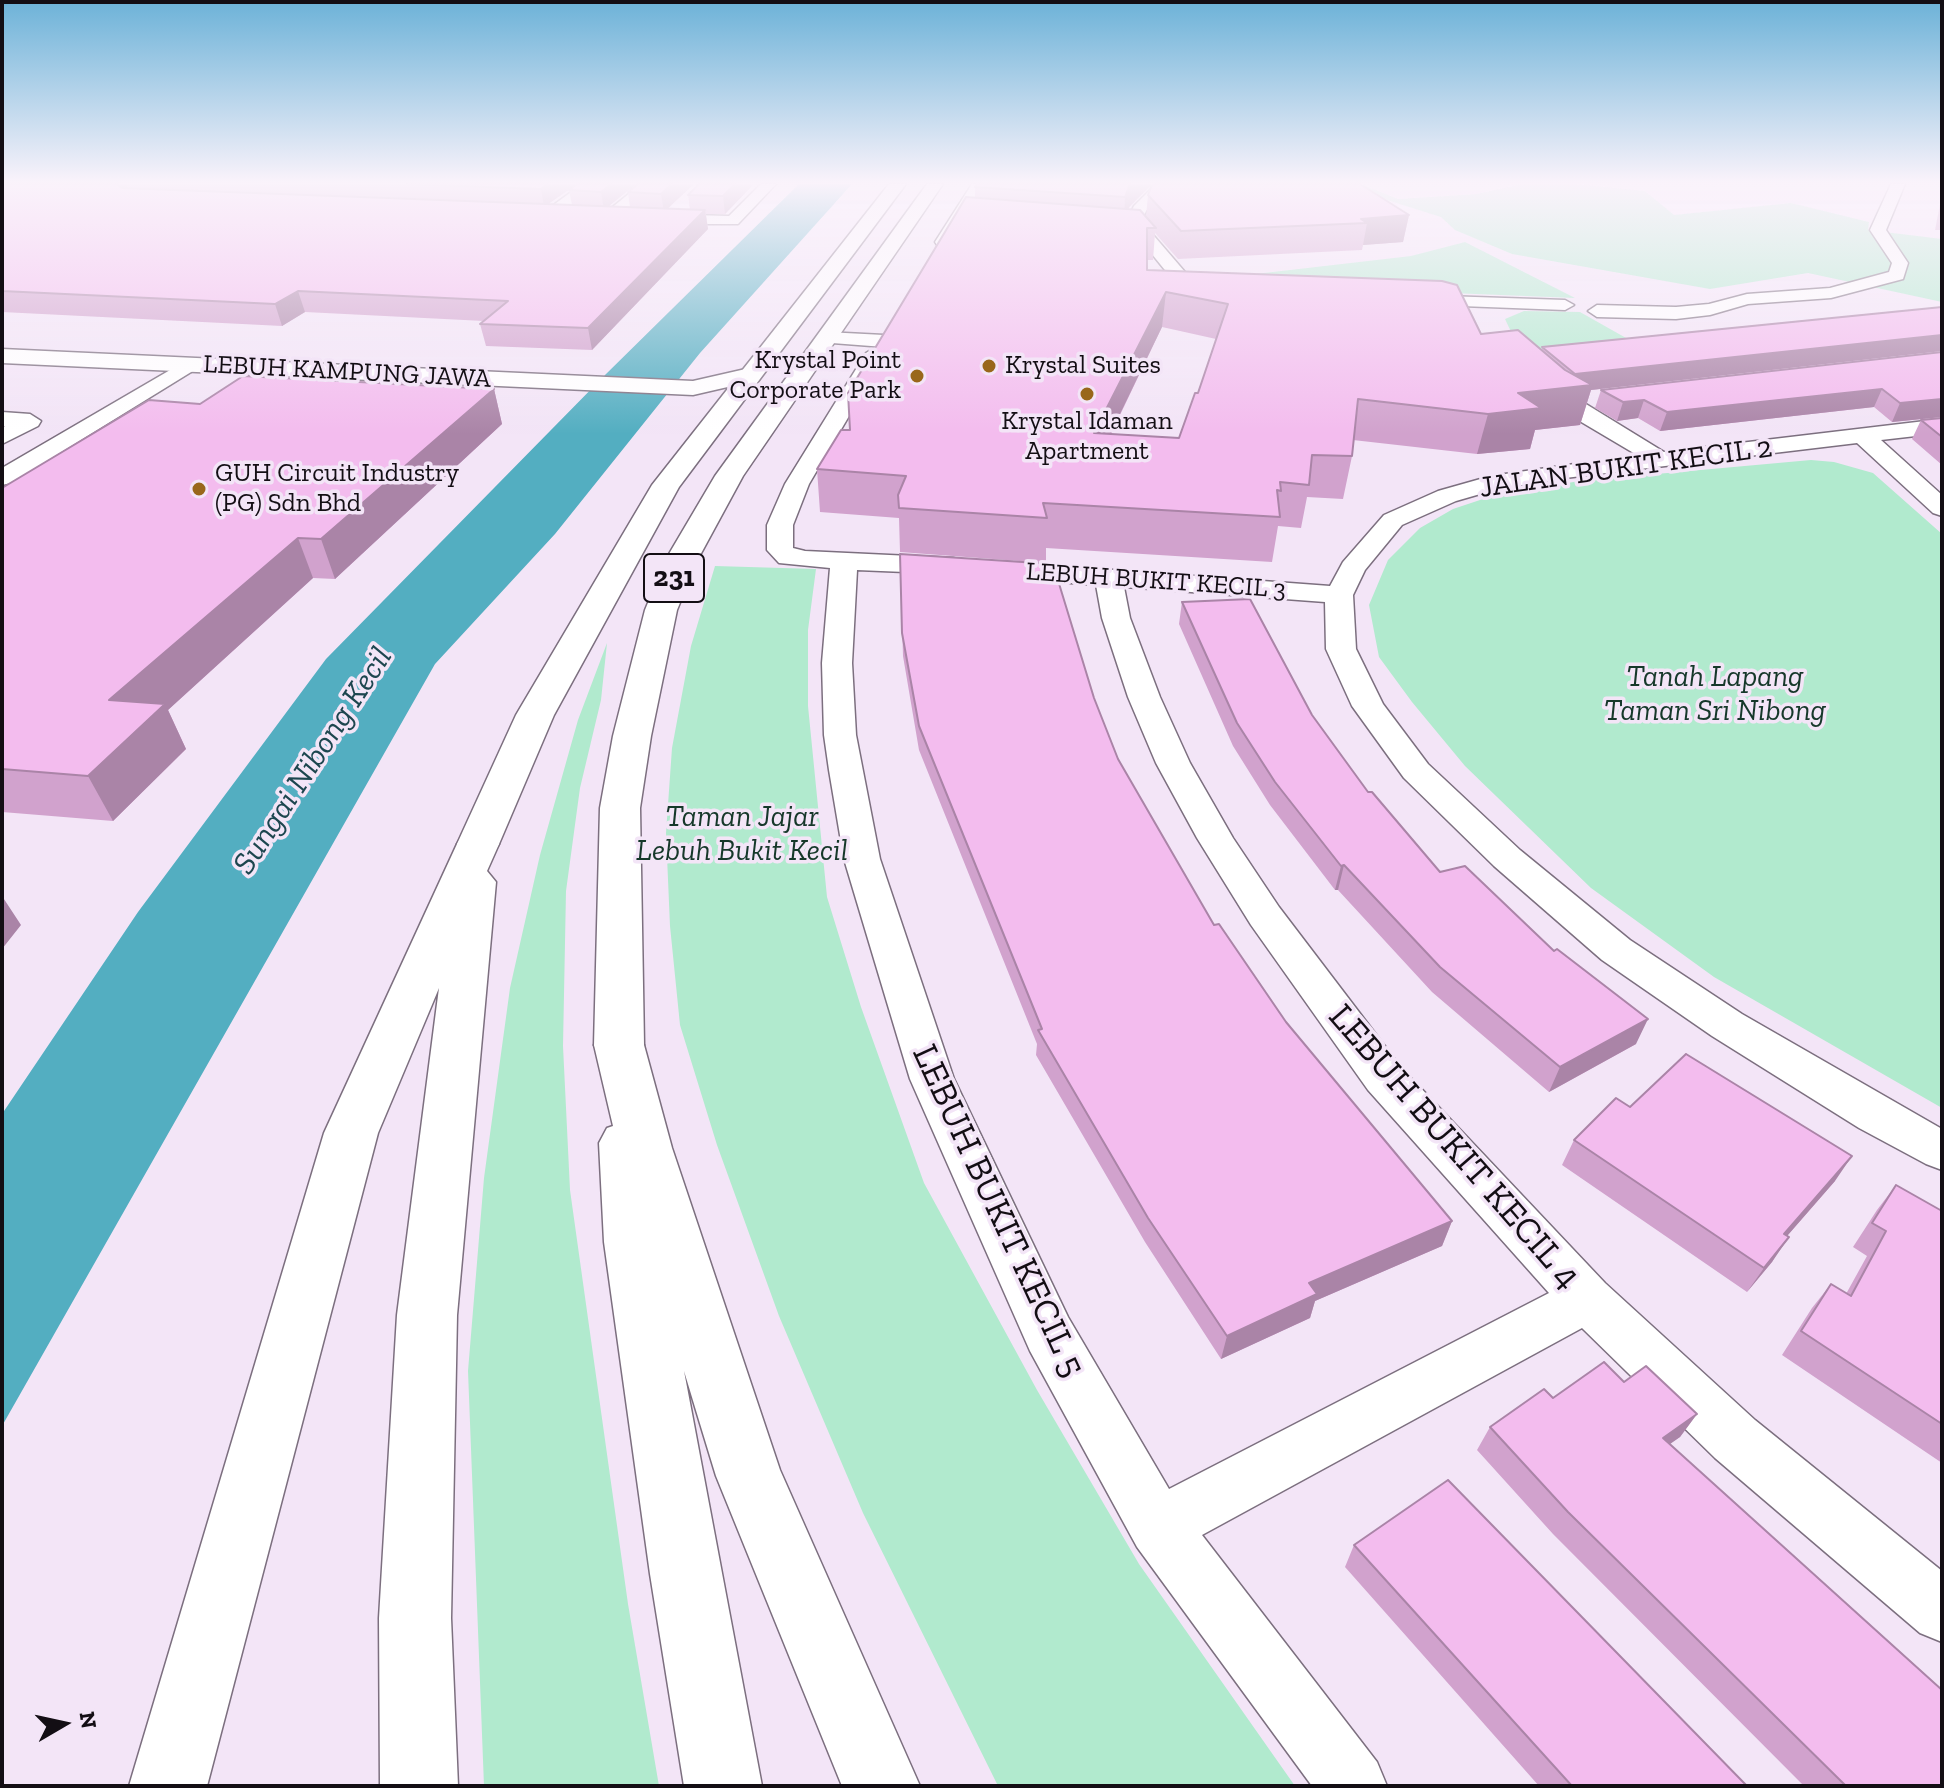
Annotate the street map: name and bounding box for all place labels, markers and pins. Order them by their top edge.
place label: Krystal Point Corporate Park [729,345,901,406]
place label: Krystal Suites [1005,350,1161,382]
marker: Krystal Suites [980,357,998,375]
marker: Krystal Point Corporate Park [908,367,926,385]
marker: Krystal Idaman Apartment [1078,385,1096,403]
place label: Krystal Idaman Apartment [1001,406,1173,468]
place label: GUH Circuit Industry (PG) Sdn Bhd [215,458,459,520]
marker: GUH Circuit Industry (PG) Sdn Bhd [190,480,208,498]

